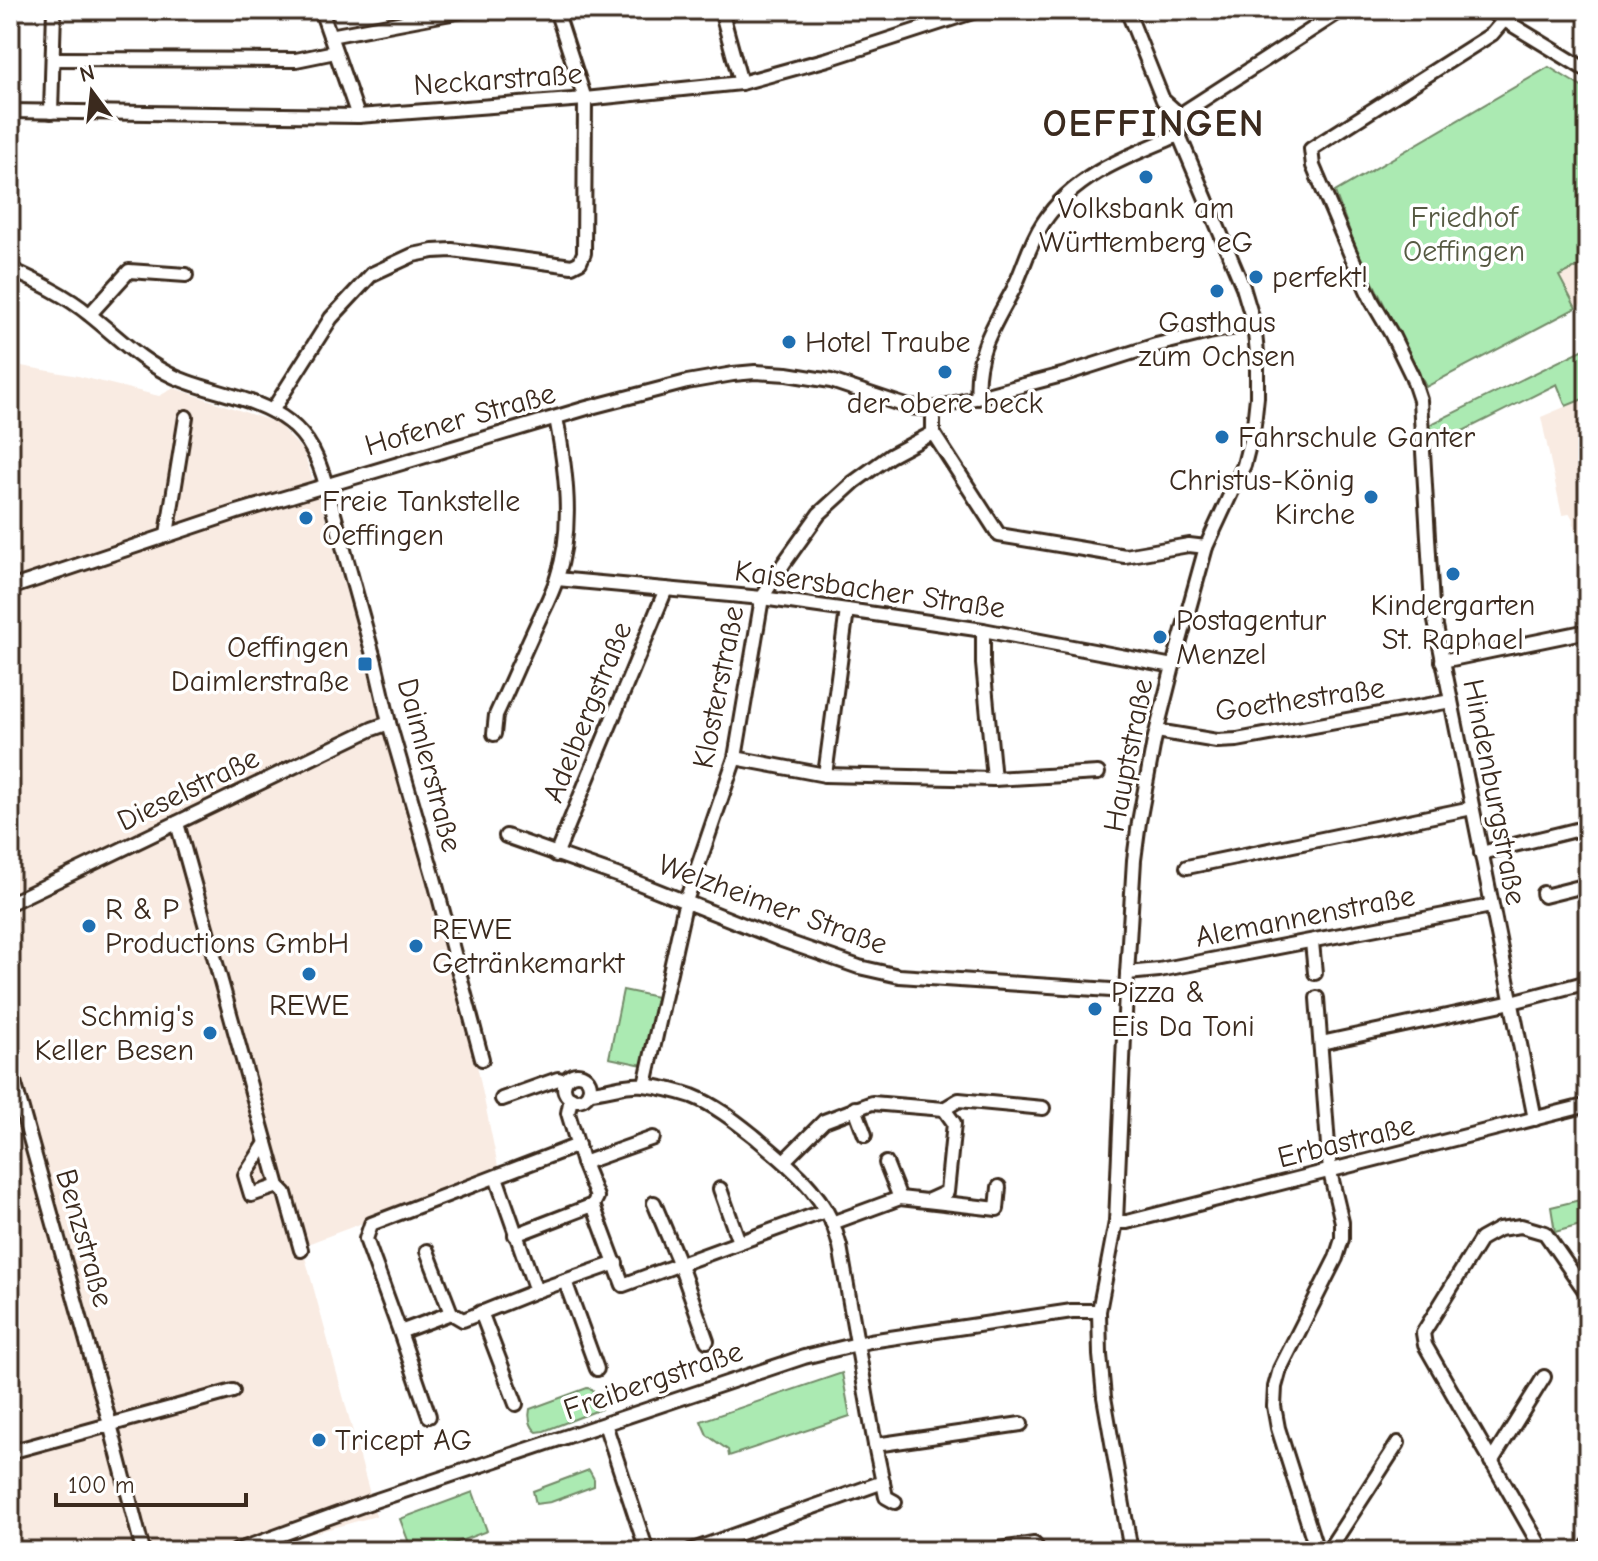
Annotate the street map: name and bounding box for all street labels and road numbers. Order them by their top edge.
street label: Neckarstraße [412,56,584,103]
street label: Hofener Straße [361,376,559,463]
street label: Kaisersbacher Straße [732,553,1007,626]
street label: Klosterstraße [686,603,751,771]
street label: Adelbergstraße [535,617,640,808]
street label: Goethestraße [1213,670,1387,729]
street label: Daimlerstraße [390,675,469,856]
street label: Hauptstraße [1096,675,1160,835]
street label: Hindenburgstraße [1455,676,1534,908]
street label: Dieselstraße [112,740,265,839]
street label: Welzheimer Straße [654,847,892,962]
street label: Alemannenstraße [1192,878,1418,955]
street label: Erbastraße [1274,1108,1418,1175]
street label: Benzstraße [48,1165,121,1311]
street label: Freibergstraße [559,1333,747,1427]

